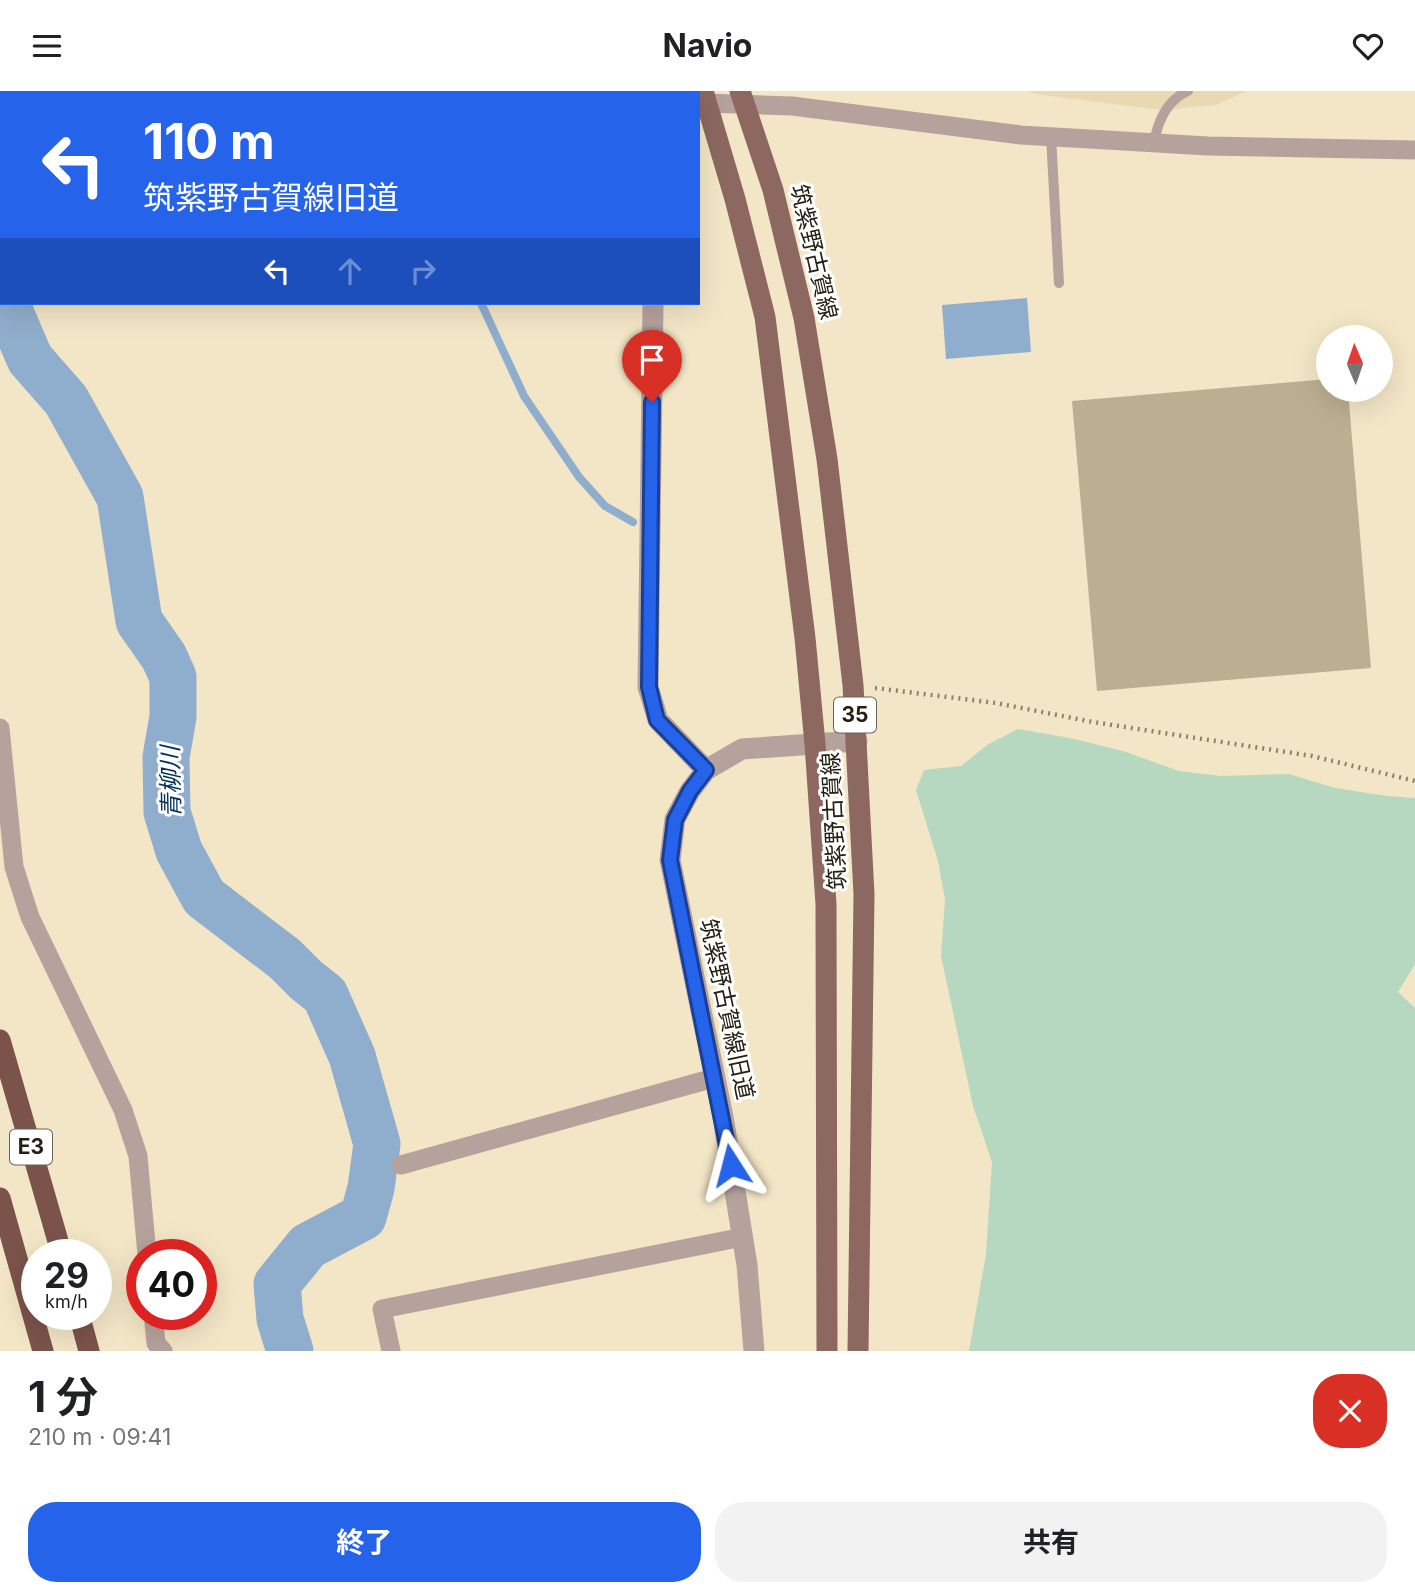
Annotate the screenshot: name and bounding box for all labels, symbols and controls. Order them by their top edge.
text: Navio [663,26,752,65]
icon: menu [28,27,66,65]
icon: heart [1349,27,1387,65]
text: 110 m [143,112,275,171]
icon: left [28,119,119,210]
text: 筑紫野古賀線旧道 [143,178,399,217]
street label: 筑紫野古賀線 [785,182,843,322]
icon: left [258,252,296,290]
icon: ahead [331,252,369,290]
icon: right [404,252,442,290]
north arrow [1316,325,1393,403]
map controls [1316,325,1393,402]
pin [622,330,682,402]
icon: arrive [633,341,671,379]
road number: 35 [834,697,876,733]
water label: 青柳川 [155,743,186,818]
street label: 筑紫野古賀線 [816,751,852,891]
street label: 筑紫野古賀線旧道 [694,916,760,1102]
position arrow [694,1128,768,1202]
road number: E3 [10,1129,52,1165]
speed limit sign: 40 [126,1239,217,1330]
text: 29 [44,1254,89,1296]
text: km/h [45,1291,88,1312]
text: 1 分 [28,1371,98,1422]
button: close [1313,1374,1387,1448]
text: 210 m · 09:41 [28,1423,171,1451]
button: 終了 [28,1502,701,1582]
button: 共有 [715,1502,1387,1582]

